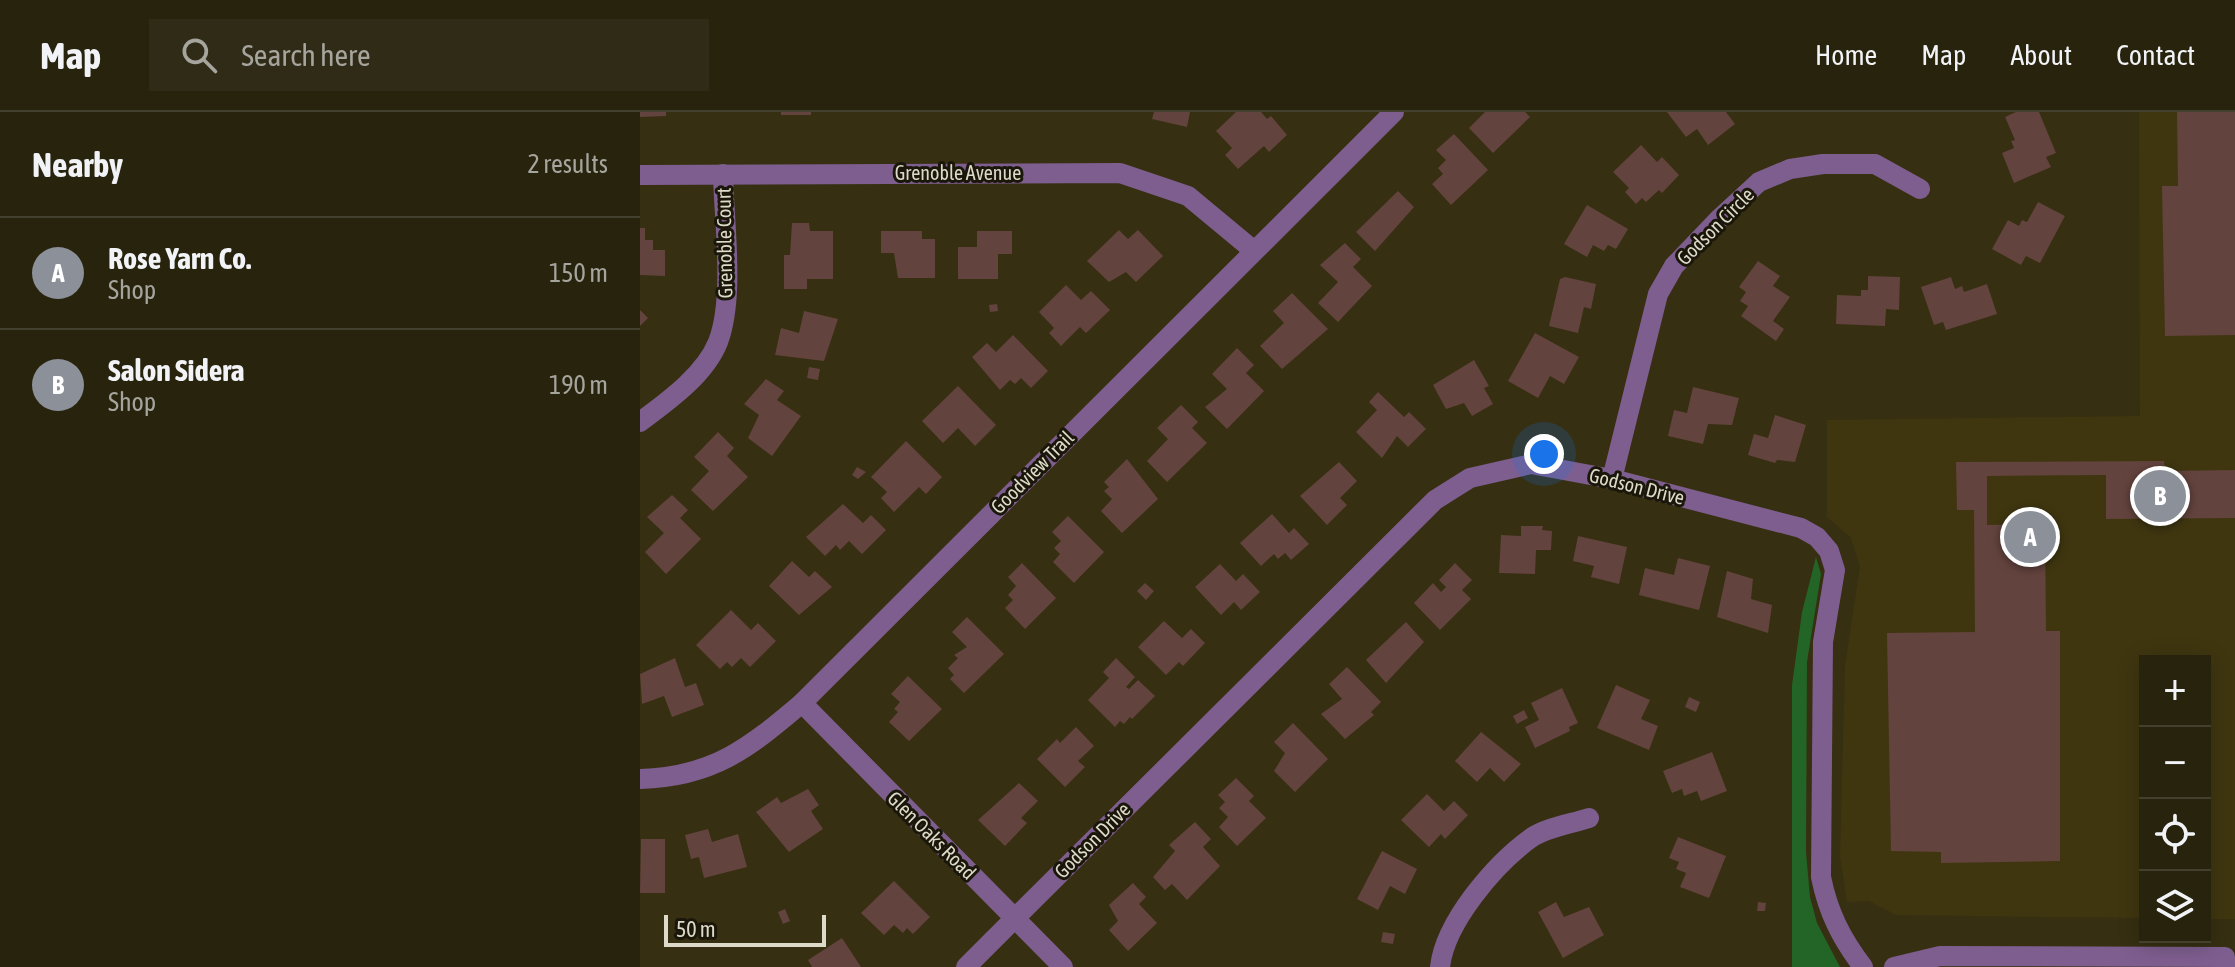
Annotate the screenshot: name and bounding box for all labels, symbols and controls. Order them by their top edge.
search box [149,19,709,91]
icon: search [177,33,221,77]
text: Map [40,34,101,77]
text: Search here [241,38,371,72]
text: Home [1815,39,1877,71]
text: Map [1921,39,1966,71]
text: About [2010,39,2072,71]
text: Contact [2116,39,2195,71]
text: Nearby [32,145,123,184]
text: 2 results [527,149,608,179]
street label: Grenoble Avenue [895,161,1021,184]
street label: Godson Circle [1672,183,1758,269]
street label: Grenoble Court [712,187,736,298]
text: Rose Yarn Co. [108,241,251,275]
text: A [52,258,64,288]
text: 150 m [549,258,608,288]
text: Shop [108,275,156,305]
text: Salon Sidera [108,353,245,387]
text: B [52,370,64,400]
text: 190 m [549,370,608,400]
text: Shop [108,387,156,417]
street label: Goodview Trail [986,425,1079,518]
your location [1524,434,1564,474]
street label: Godson Drive [1587,463,1687,509]
pin: B [2134,466,2186,526]
pin: A [2004,507,2056,567]
map controls [2139,655,2211,943]
button: + [2139,655,2211,727]
button: − [2139,727,2211,799]
street label: Glen Oaks Road [883,786,981,884]
street label: Godson Drive [1050,798,1134,882]
button: locate [2139,799,2211,871]
button: layers [2139,871,2211,943]
scale bar [664,911,826,947]
text: 50 m [676,916,716,942]

